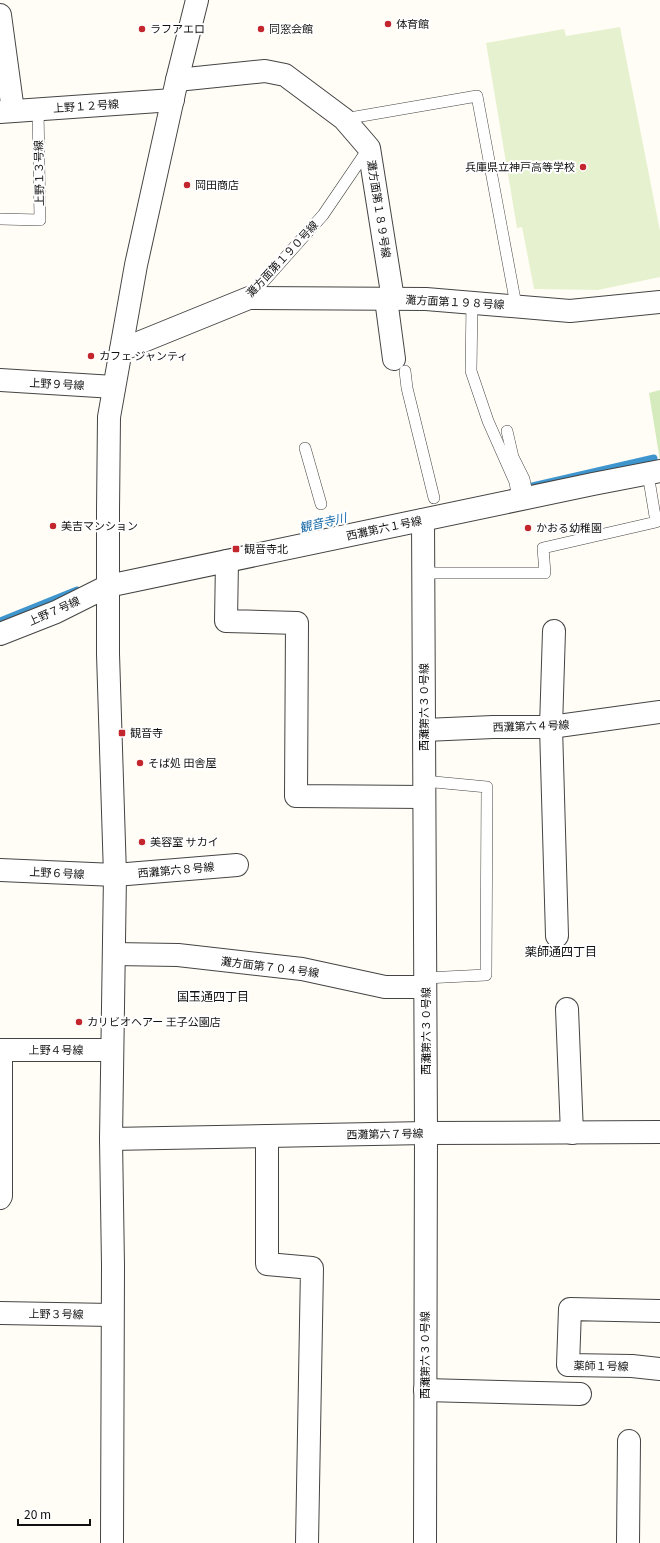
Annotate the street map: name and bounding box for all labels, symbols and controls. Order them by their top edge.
place label: 体育館 [396,15,429,31]
marker: 体育館 [383,19,393,29]
place label: ラフアエロ [150,20,205,36]
place label: 同窓会館 [269,20,313,36]
marker: ラフアエロ [137,24,147,34]
marker: 同窓会館 [256,24,266,34]
street label: 上野１２号線 [52,95,119,115]
street label: 上野１３号線 [29,140,47,206]
place label: 兵庫県立神戸高等学校 [465,158,575,174]
street label: 灘方面第１８９号線 [364,159,396,259]
marker: 兵庫県立神戸高等学校 [578,162,588,172]
place label: 岡田商店 [195,176,239,192]
marker: 岡田商店 [182,180,192,190]
street label: 灘方面第１９０号線 [242,217,321,300]
street label: 灘方面第１９８号線 [405,290,505,312]
place label: カフェ ジャンティ [99,347,188,363]
marker: カフェ ジャンティ [86,351,96,361]
street label: 上野９号線 [29,374,85,392]
water label: 観音寺川 [297,507,350,535]
street label: 西灘第六１号線 [344,511,423,543]
place label: 美吉マンション [61,517,138,533]
place label: かおる幼稚園 [536,519,602,535]
marker: 美吉マンション [48,521,58,531]
marker: かおる幼稚園 [523,523,533,533]
place label: 観音寺北 [244,540,288,556]
marker: 観音寺北 [231,544,241,554]
street label: 上野７号線 [25,592,82,629]
street label: 西灘第六３０号線 [415,663,431,751]
street label: 西灘第六４号線 [492,716,570,734]
place label: 観音寺 [130,724,163,740]
marker: 観音寺 [117,728,127,738]
place label: そば処 田舎屋 [148,754,216,770]
marker: そば処 田舎屋 [135,758,145,768]
place label: 美容室 サカイ [150,833,218,849]
marker: 美容室 サカイ [137,837,147,847]
street label: 西灘第六８号線 [137,858,215,880]
street label: 上野６号線 [29,863,85,881]
district label: 薬師通四丁目 [525,942,597,959]
street label: 灘方面第７０４号線 [220,952,320,980]
district label: 国玉通四丁目 [177,987,249,1004]
street label: 西灘第六３０号線 [417,987,433,1075]
place label: カリビオヘアー 王子公園店 [87,1013,221,1029]
marker: カリビオヘアー 王子公園店 [74,1017,84,1027]
street label: 上野４号線 [29,1041,84,1057]
street label: 西灘第六７号線 [346,1124,424,1142]
street label: 上野３号線 [28,1305,84,1321]
street label: 西灘第六３０号線 [416,1311,432,1399]
street label: 薬師１号線 [573,1357,629,1373]
scale bar [18,1501,90,1527]
text: 20 m [24,1505,51,1522]

